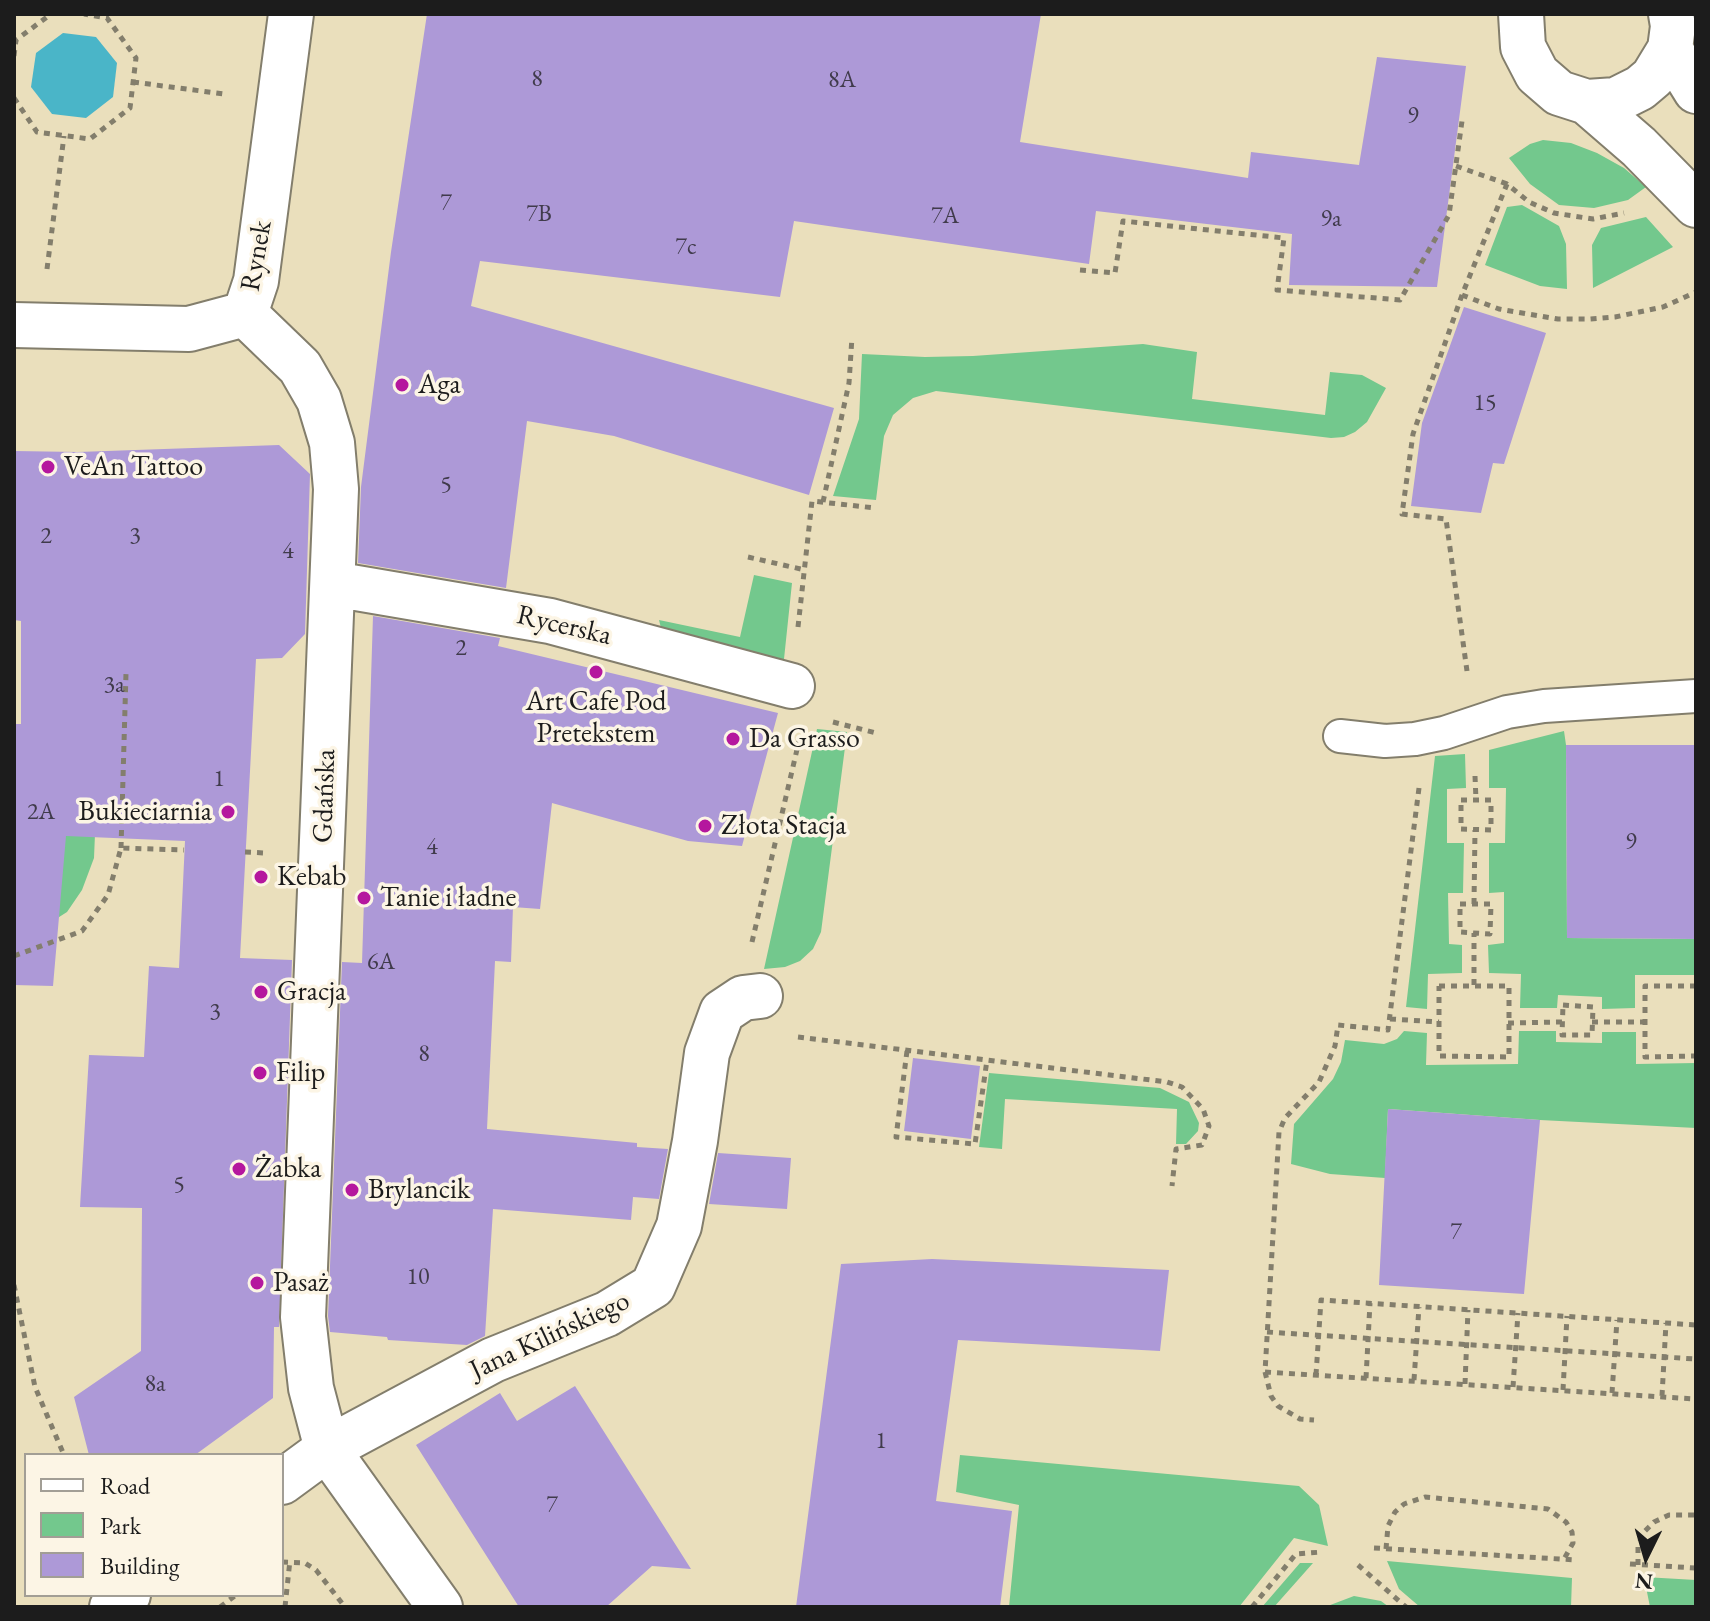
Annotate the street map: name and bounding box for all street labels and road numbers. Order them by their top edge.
street label: Rynek [234,218,280,294]
street label: Rycerska [513,599,615,653]
street label: Gdańska [307,749,343,843]
street label: Jana Kilińskiego [465,1284,635,1388]

